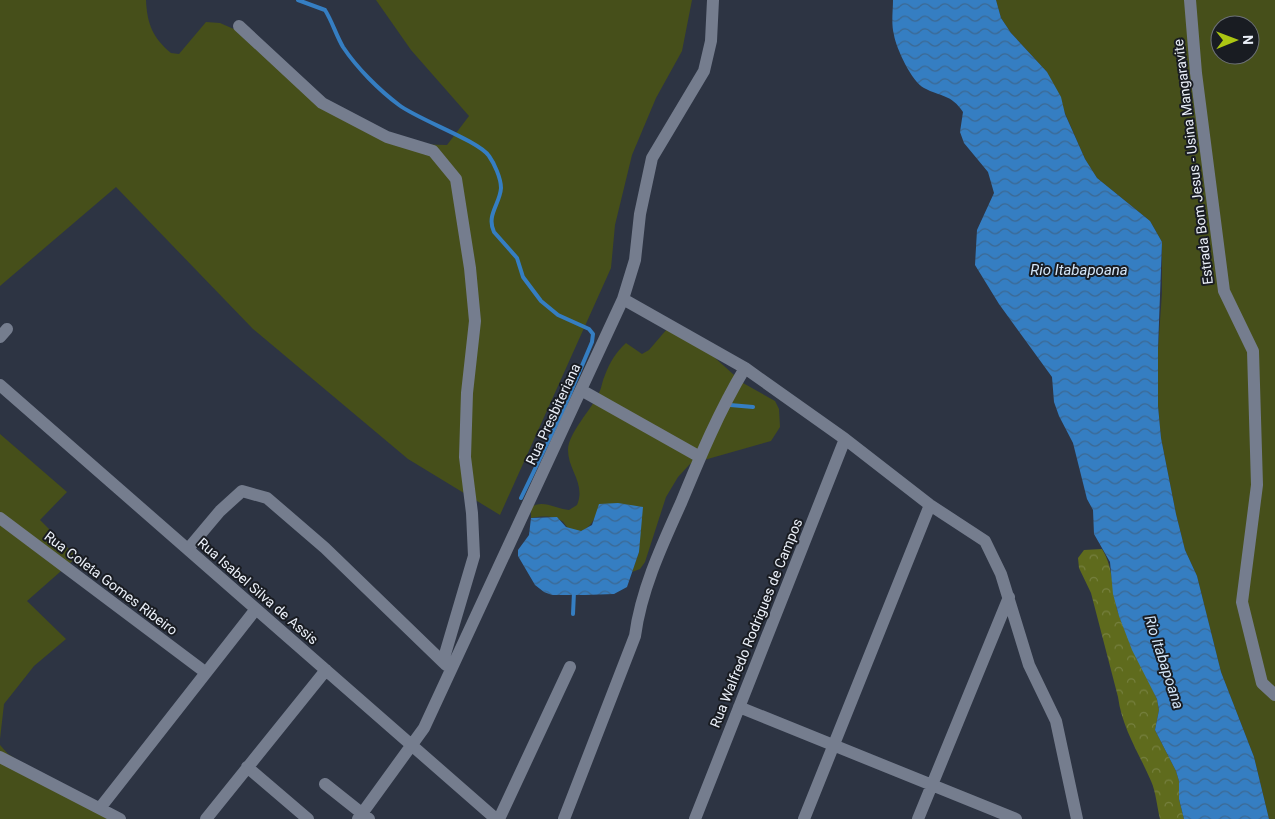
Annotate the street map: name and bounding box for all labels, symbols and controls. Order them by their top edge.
north arrow [1210,15,1260,65]
text: N [1240,35,1256,45]
street label: Estrada Bom Jesus - Usina Mangaravite [1170,38,1216,286]
water label: Rio Itabapoana [1030,261,1128,279]
street label: Rua Presbiteriana [523,361,583,467]
street label: Rua Walfredo Rodrigues de Campos [707,516,805,730]
street label: Rua Coleta Gomes Ribeiro [41,528,181,638]
street label: Rua Isabel Silva de Assis [195,534,321,648]
water label: Rio Itabapoana [1140,613,1188,711]

